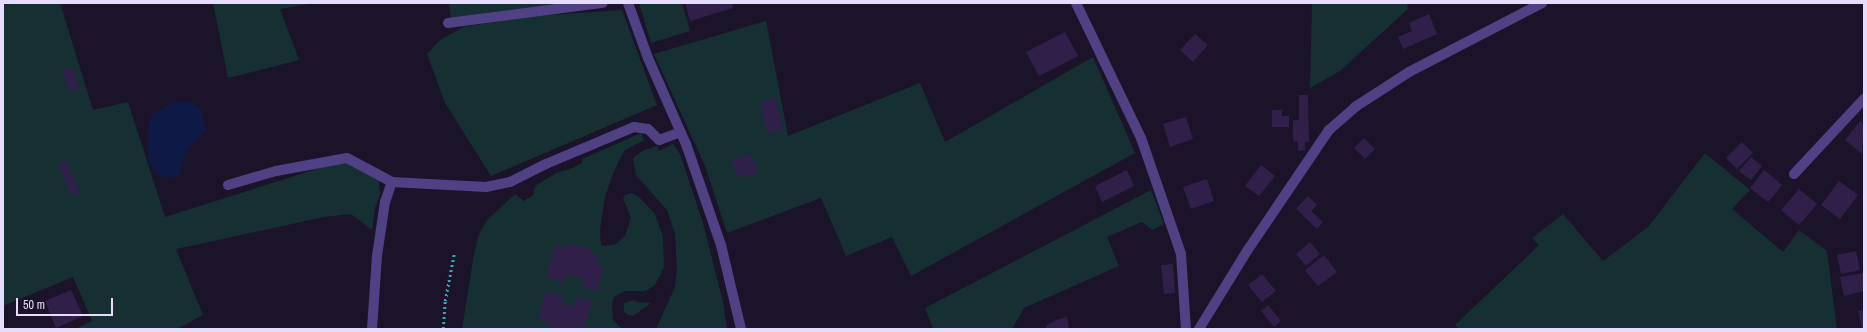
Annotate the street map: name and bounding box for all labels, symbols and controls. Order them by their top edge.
scale bar [18,290,115,316]
text: 50 m [23,297,45,313]

